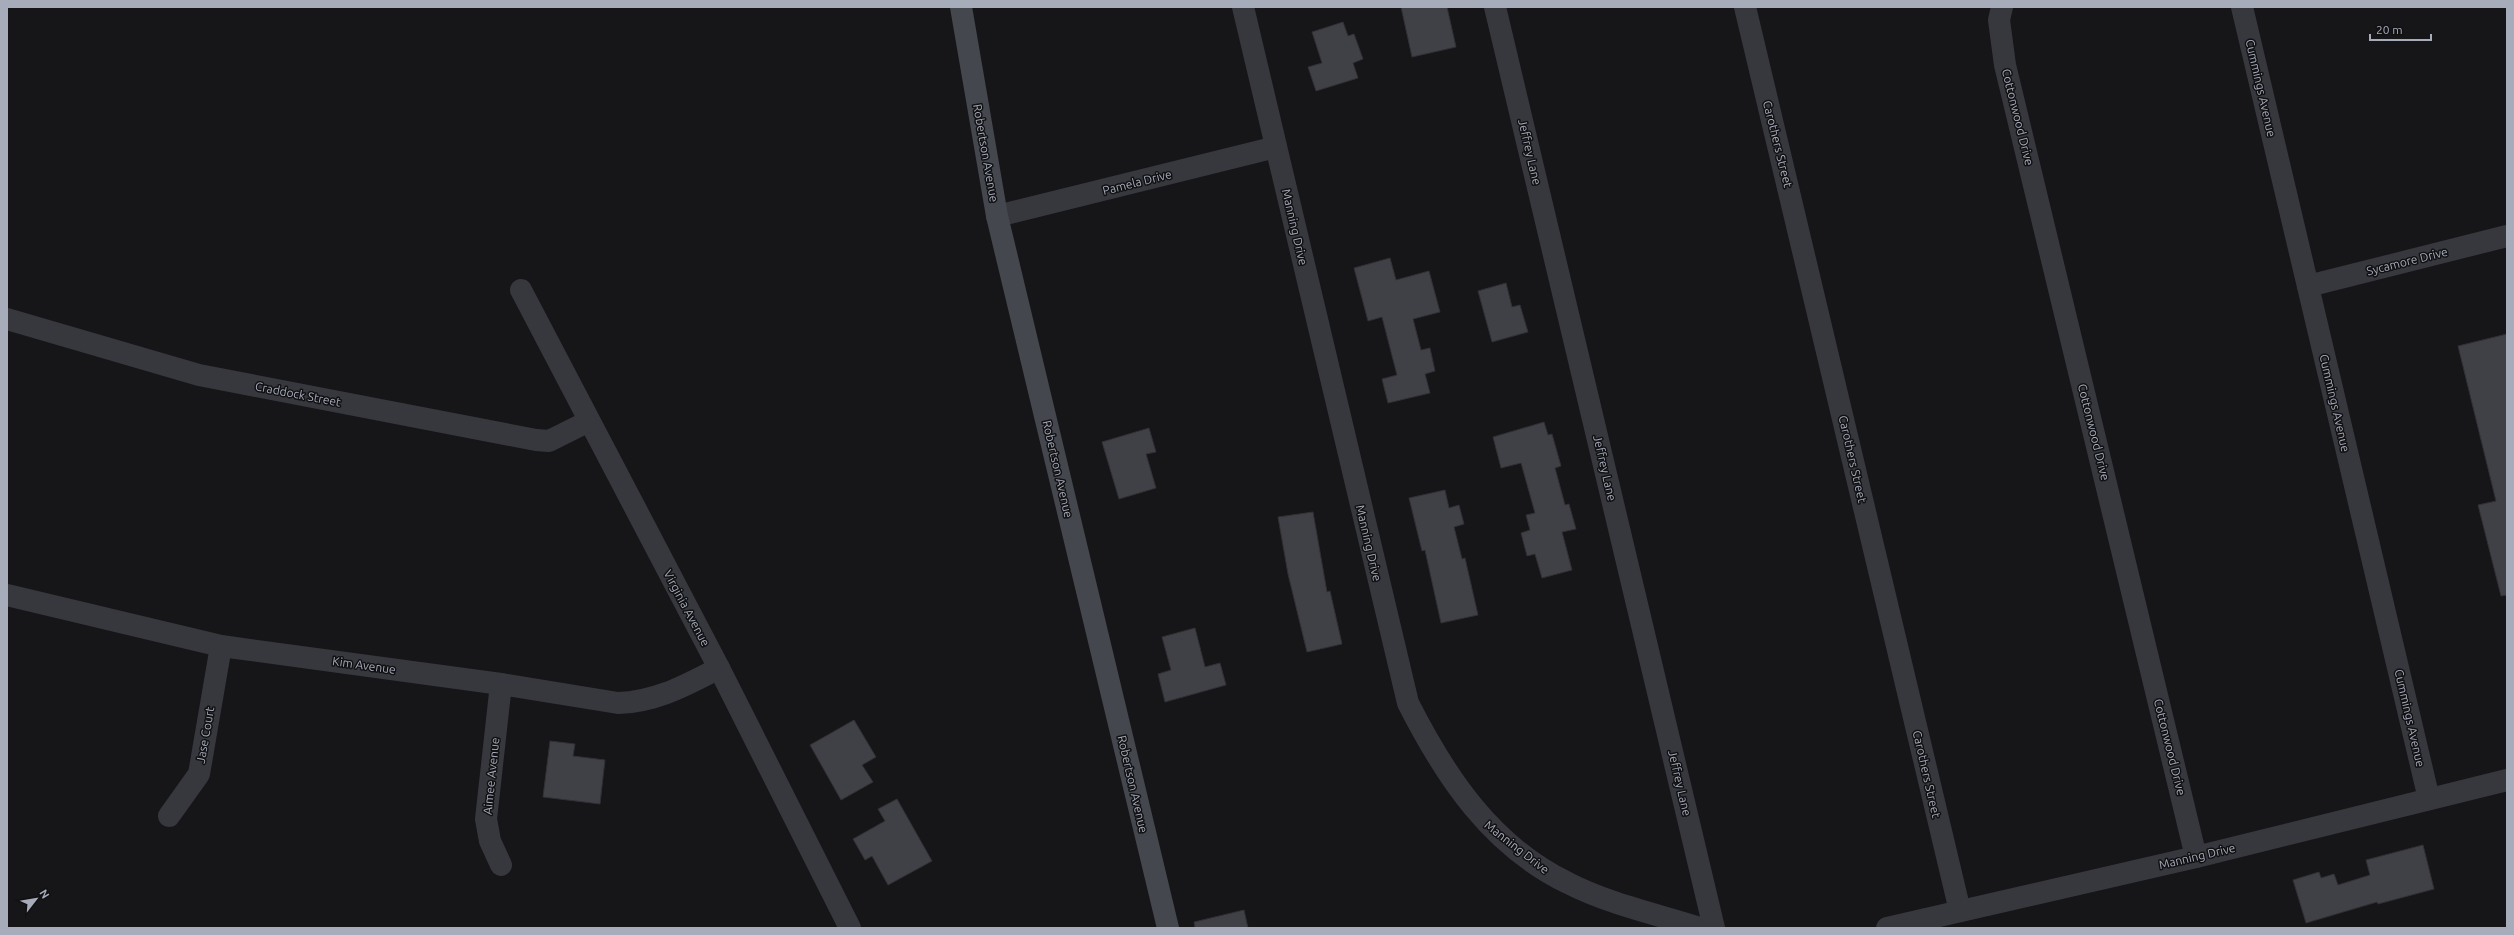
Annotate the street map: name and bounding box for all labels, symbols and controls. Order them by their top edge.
scale bar [2370,16,2431,42]
text: 20 m [2376,23,2403,36]
street label: Cummings Avenue [2243,38,2279,138]
street label: Cottonwood Drive [2000,67,2036,167]
street label: Carothers Street [1761,99,1795,189]
street label: Robertson Avenue [971,103,1001,203]
street label: Jeffrey Lane [1516,118,1544,186]
street label: Pamela Drive [1101,167,1173,197]
street label: Manning Drive [1280,187,1310,267]
street label: Sycamore Drive [2365,245,2449,277]
street label: Cummings Avenue [2317,353,2353,453]
street label: Craddock Street [254,379,342,409]
street label: Cottonwood Drive [2076,382,2112,482]
street label: Carothers Street [1837,414,1869,504]
street label: Robertson Avenue [1040,419,1076,519]
street label: Jeffrey Lane [1591,434,1619,502]
street label: Manning Drive [1354,503,1384,583]
street label: Virginia Avenue [661,568,713,648]
street label: Kim Avenue [331,654,397,676]
street label: Cummings Avenue [2392,668,2428,768]
street label: Cottonwood Drive [2152,697,2188,797]
street label: Jase Court [194,705,216,764]
street label: Carothers Street [1911,729,1943,819]
street label: Robertson Avenue [1115,734,1151,834]
street label: Aimee Avenue [480,737,502,815]
street label: Jeffrey Lane [1666,749,1694,817]
street label: Manning Drive [1482,818,1552,876]
street label: Manning Drive [2157,841,2237,871]
north arrow [16,879,56,919]
text: N [37,887,52,900]

